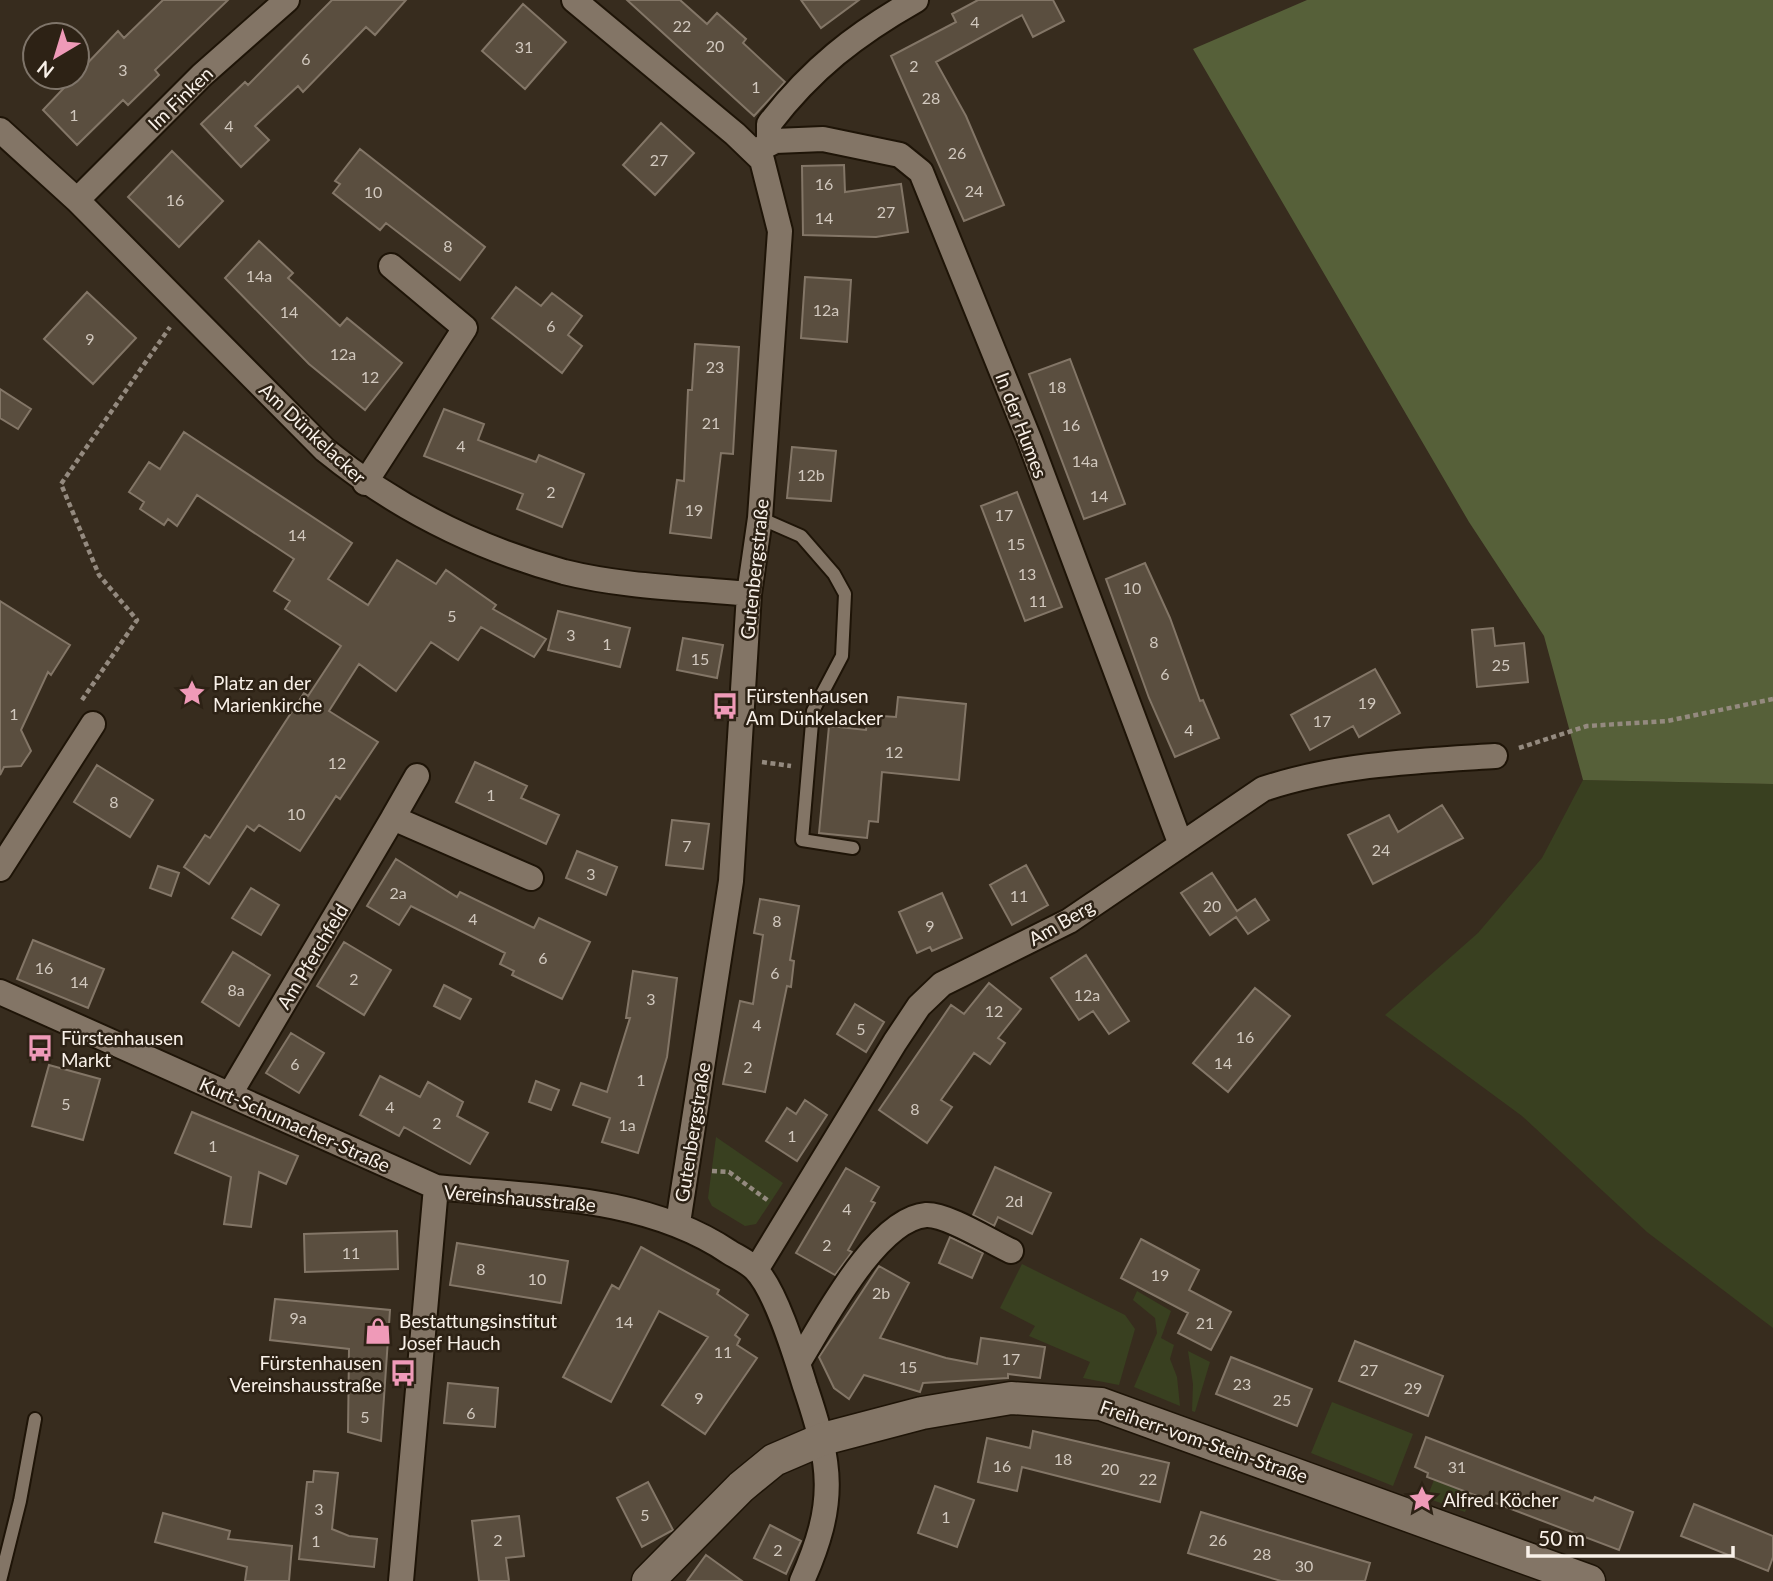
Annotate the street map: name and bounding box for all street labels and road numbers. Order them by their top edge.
street label: Im Finken [143,61,217,135]
street label: In der Humes [991,369,1053,481]
street label: Am Dünkelacker [255,378,371,488]
street label: Gutenbergstraße [735,498,773,640]
street label: Am Berg [1024,894,1098,950]
street label: Am Pferchfeld [272,899,352,1013]
street label: Gutenbergstraße [670,1060,714,1204]
street label: Kurt-Schumacher-Straße [196,1072,394,1176]
street label: Vereinshausstraße [443,1180,597,1216]
street label: Freiherr-vom-Stein-Straße [1097,1395,1311,1487]

